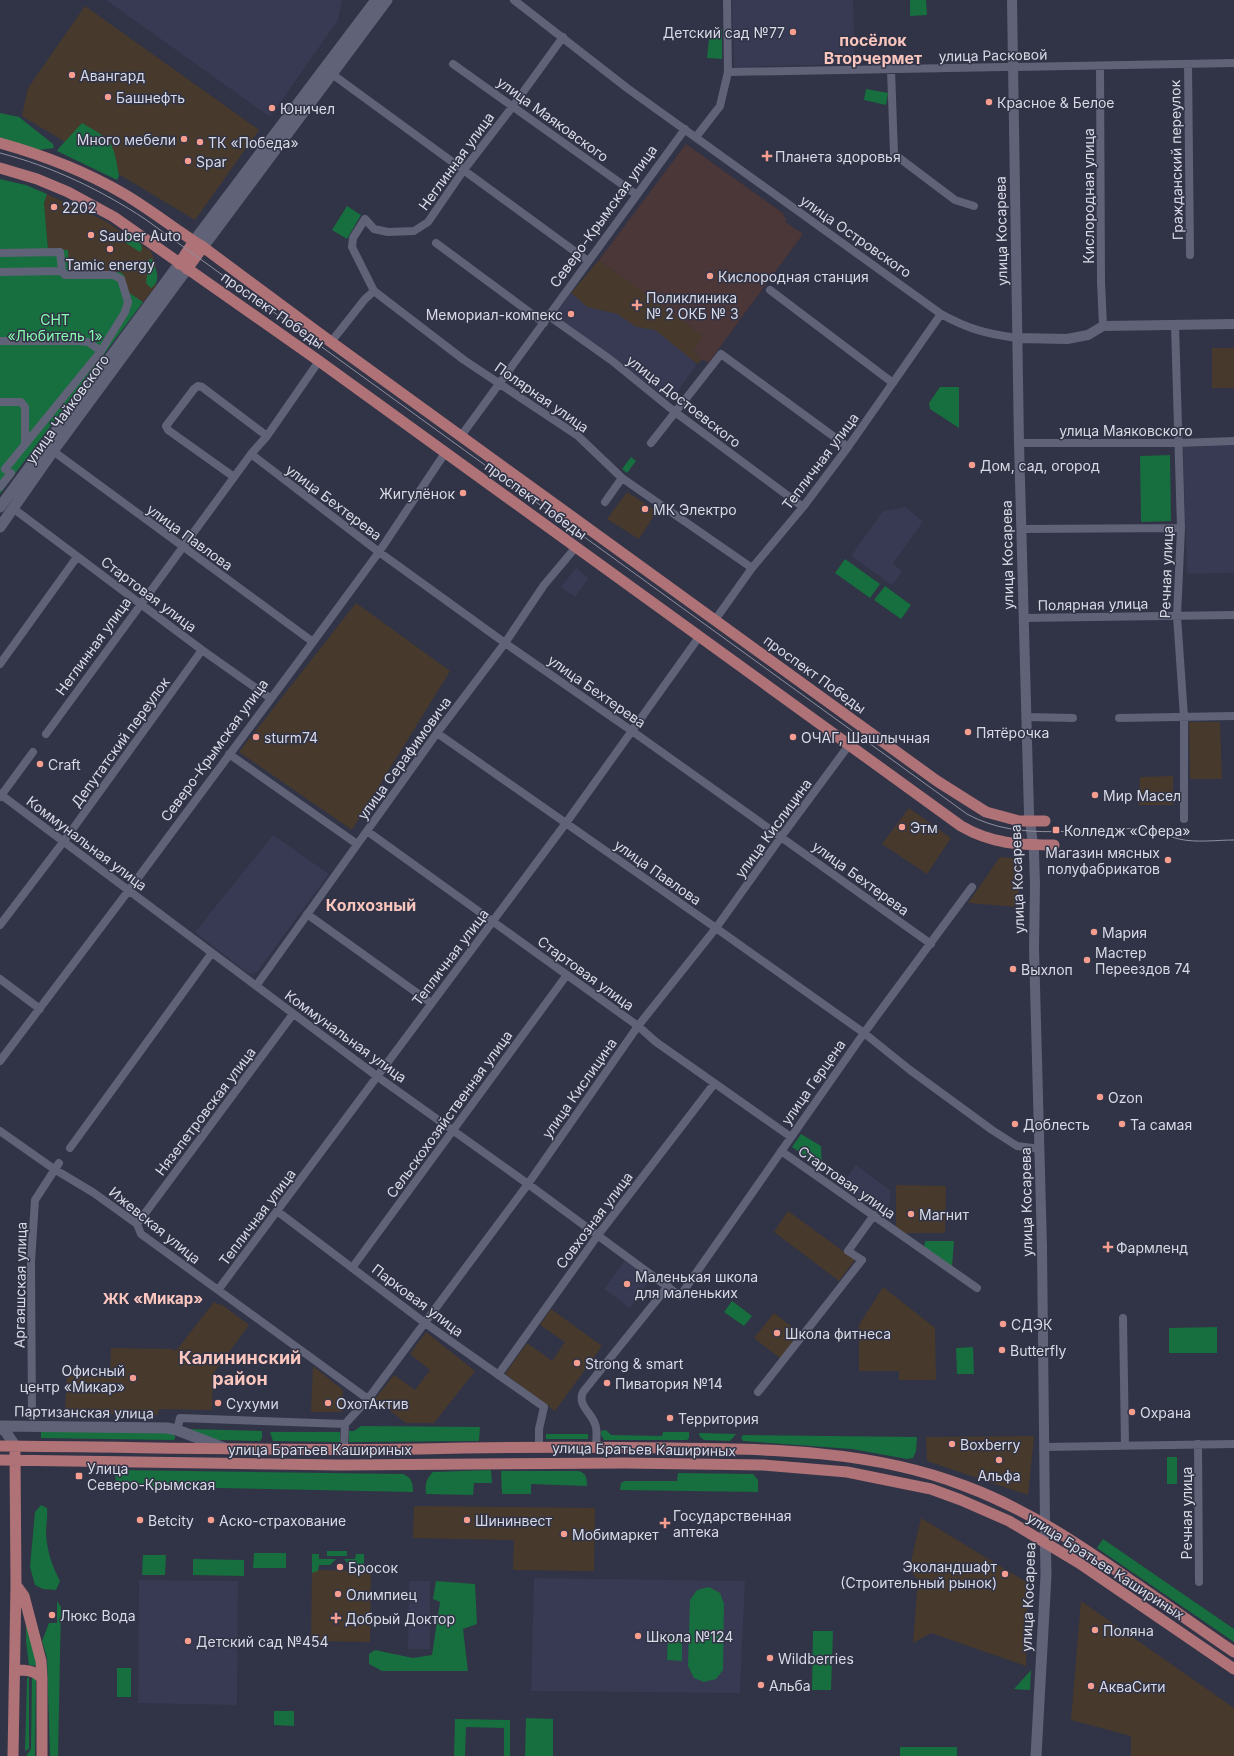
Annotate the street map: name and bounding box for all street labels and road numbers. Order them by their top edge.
street label: улица Расковой [938,46,1048,64]
street label: улица Маяковского [494,73,612,165]
street label: Гражданский переулок [1166,79,1186,240]
street label: Неглинная улица [415,109,497,213]
street label: Кислородная улица [1080,128,1097,264]
street label: Северо-Крымская улица [546,141,660,291]
street label: улица Косарева [992,176,1010,286]
street label: улица Островского [797,191,915,281]
street label: проспект Победы [218,268,328,352]
street label: улица Чайковского [22,351,112,467]
street label: улица Достоевского [623,351,745,451]
street label: Полярная улица [492,358,592,436]
street label: Тепличная улица [778,409,862,513]
street label: улица Маяковского [1059,422,1193,439]
street label: проспект Победы [482,457,590,543]
street label: улица Бехтерева [283,460,385,544]
street label: улица Павлова [144,500,236,574]
street label: улица Косарева [998,500,1016,610]
street label: Речная улица [1156,525,1176,619]
street label: Стартовая улица [98,553,200,635]
street label: Неглинная улица [52,594,134,698]
street label: Полярная улица [1037,595,1149,613]
street label: проспект Победы [761,631,869,717]
street label: улица Бехтерева [545,651,649,731]
street label: Депутатский переулок [67,673,173,810]
street label: Северо-Крымская улица [157,675,271,825]
street label: улица Серафимовича [354,693,454,823]
street label: улица Кислицина [731,775,815,881]
street label: Коммунальная улица [23,792,151,894]
street label: улица Косарева [1007,824,1027,934]
street label: улица Павлова [611,836,705,908]
street label: улица Бехтерева [809,837,913,919]
street label: Тепличная улица [408,905,492,1009]
street label: Стартовая улица [534,932,638,1014]
street label: Коммунальная улица [282,986,410,1086]
street label: Сельскохозяйственная улица [382,1027,516,1201]
street label: улица Кислицина [538,1035,620,1141]
street label: улица Герцена [777,1036,849,1128]
street label: Нязепетровская улица [151,1044,259,1178]
street label: Стартовая улица [795,1142,899,1222]
street label: улица Косарева [1017,1147,1035,1257]
street label: Тепличная улица [215,1165,299,1269]
street label: Совхозная улица [552,1168,636,1272]
street label: Ижевская улица [106,1183,204,1267]
street label: Аргаяшская улица [10,1222,30,1348]
street label: Парковая улица [369,1260,467,1340]
street label: Партизанская улица [14,1402,154,1422]
street label: улица Братьев Кашириных [552,1439,737,1459]
street label: улица Братьев Кашириных [228,1441,412,1458]
street label: Речная улица [1178,1467,1195,1559]
street label: улица Братьев Кашириных [1024,1509,1188,1623]
street label: улица Косарева [1018,1542,1038,1652]

